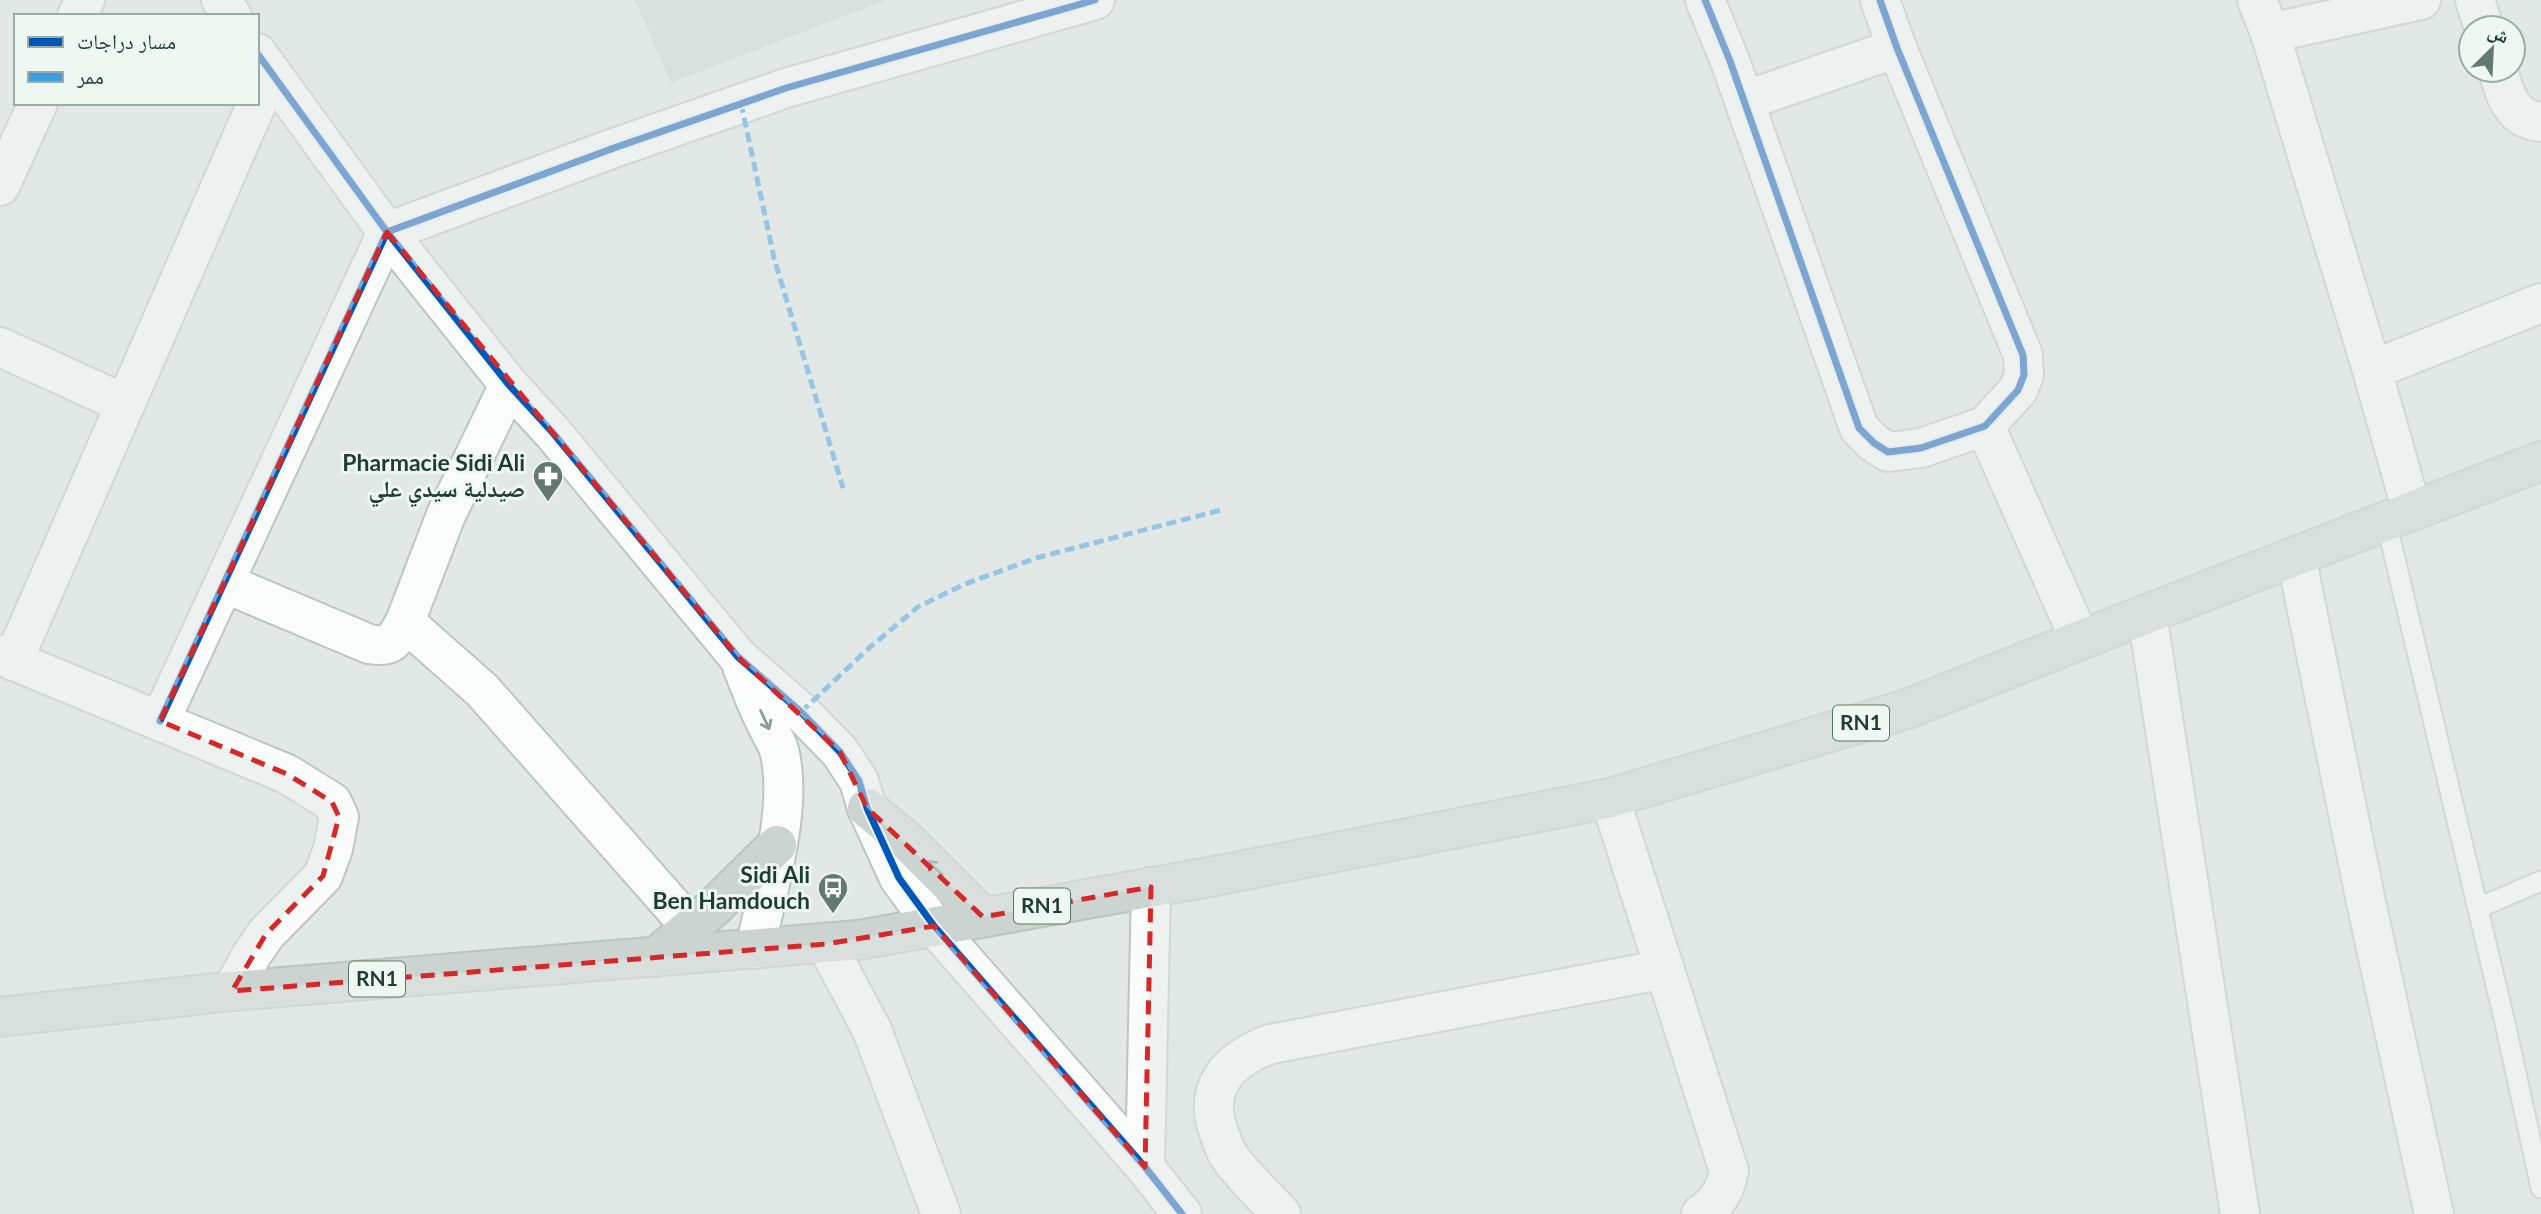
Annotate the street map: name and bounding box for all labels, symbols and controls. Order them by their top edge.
legend [14,14,259,105]
north arrow [2457,14,2527,84]
text: ش [2485,18,2513,49]
text: مسار دراجات [77,28,176,53]
text: ممر [76,63,104,88]
place label: Pharmacie Sidi Ali صيدلية سيدي علي [342,448,525,508]
pharmacy icon: Pharmacie Sidi Ali صيدلية سيدي علي [531,459,565,503]
road number: RN1 [1833,706,1889,740]
one-way arrow [759,709,772,730]
place label: Sidi Ali Ben Hamdouch [653,860,810,914]
one-way arrow [927,860,944,877]
bus stop icon: Sidi Ali Ben Hamdouch [816,871,850,915]
road number: RN1 [1014,888,1070,923]
road number: RN1 [349,962,405,996]

